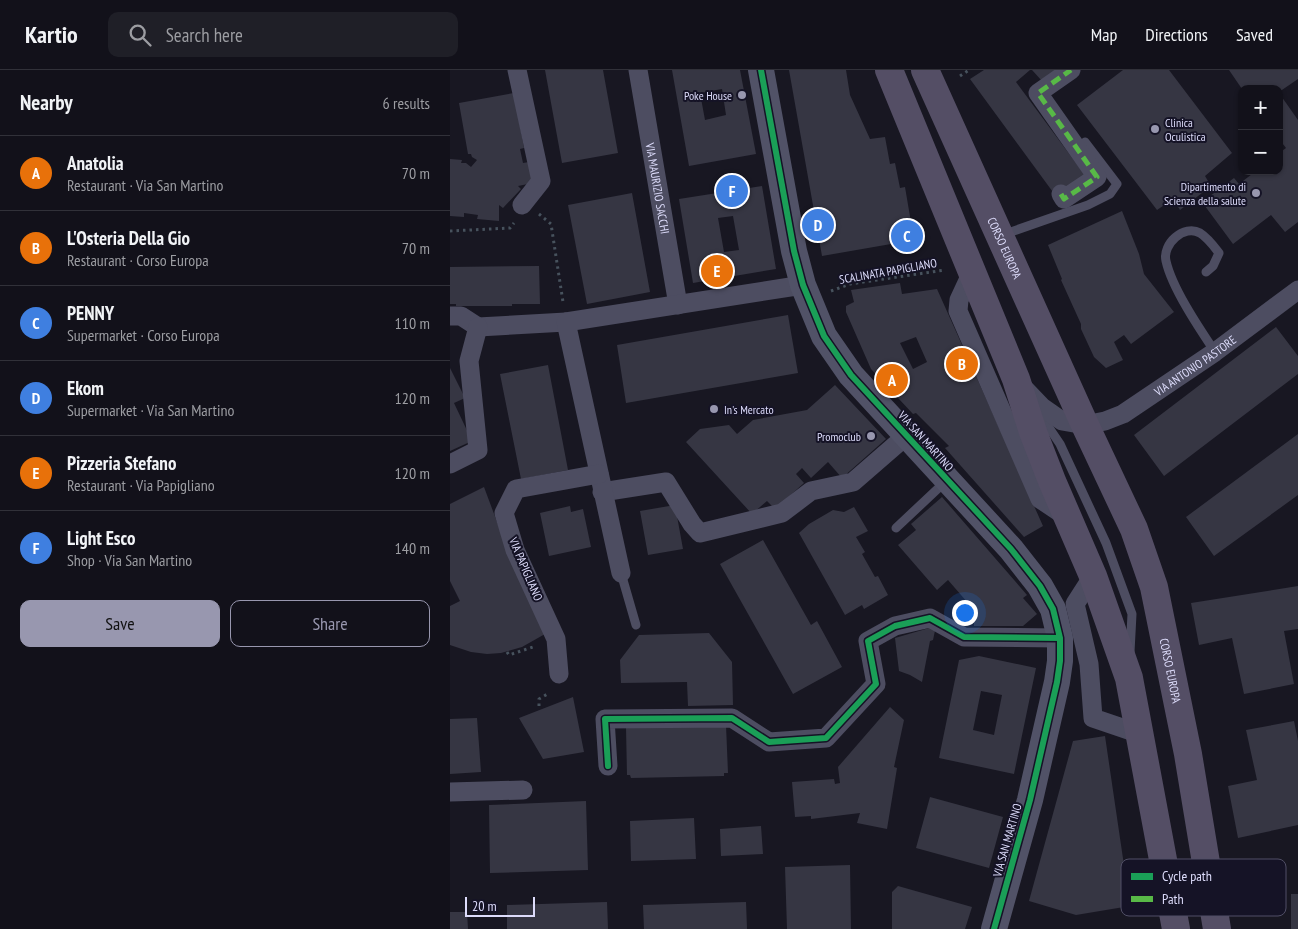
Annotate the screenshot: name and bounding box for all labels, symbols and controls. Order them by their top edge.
search box [108,12,458,57]
text: Kartio [25,19,78,50]
icon: search [126,21,154,49]
text: Search here [166,23,243,47]
text: Map [1091,23,1117,46]
text: Directions [1145,23,1208,46]
text: Saved [1236,23,1273,46]
map controls [1238,85,1283,175]
button: + [1238,85,1283,130]
place label: Poke House [684,88,732,103]
text: Nearby [20,89,73,116]
marker: Poke House [736,89,748,101]
text: 6 results [383,93,430,113]
place label: Clinica Oculistica [1165,115,1206,144]
marker: Clinica Oculistica [1149,123,1161,135]
button: − [1238,130,1283,175]
street label: VIA MAURIZIO SACCHI [643,141,673,235]
text: Anatolia [67,151,124,175]
text: A [32,163,40,183]
text: 70 m [402,163,430,183]
pin: F [716,172,748,210]
text: Restaurant · Via San Martino [67,175,223,195]
place label: Dipartimento di Scienza della salute [1164,179,1246,208]
marker: Dipartimento di Scienza della salute [1250,187,1262,199]
pin: D [802,206,834,244]
street label: CORSO EUROPA [985,215,1026,281]
pin: C [891,217,923,255]
text: L'Osteria Della Gio [67,226,190,250]
text: B [32,238,40,258]
text: 70 m [402,238,430,258]
text: Restaurant · Corso Europa [67,250,209,270]
pin: E [701,252,733,290]
street label: SCALINATA PAPIGLIANO [838,255,938,287]
text: PENNY [67,301,114,325]
text: C [32,313,40,333]
text: 110 m [395,313,430,333]
text: Supermarket · Corso Europa [67,325,220,345]
street label: VIA ANTONIO PASTORE [1150,332,1239,399]
pin: B [946,345,978,383]
pin: A [876,361,908,399]
text: Ekom [67,376,104,400]
text: D [32,388,40,408]
text: 120 m [395,388,430,408]
text: Supermarket · Via San Martino [67,400,234,420]
place label: In's Mercato [724,402,774,417]
marker: In's Mercato [708,403,720,415]
street label: VIA SAN MARTINO [894,407,957,474]
place label: Promoclub [817,429,861,444]
marker: Promoclub [865,430,877,442]
text: Pizzeria Stefano [67,451,176,475]
text: E [33,463,39,483]
text: 120 m [395,463,430,483]
text: Restaurant · Via Papigliano [67,475,215,495]
text: Light Esco [67,526,135,550]
street label: VIA PAPIGLIANO [506,534,546,603]
text: F [33,538,39,558]
text: 140 m [395,538,430,558]
text: Shop · Via San Martino [67,550,192,570]
button: Save [20,600,220,647]
button: Share [230,600,430,647]
your location [952,600,978,626]
street label: CORSO EUROPA [1157,637,1185,705]
street label: VIA SAN MARTINO [989,801,1025,879]
legend [1121,859,1286,916]
text: Cycle path [1162,867,1212,885]
text: Path [1162,890,1184,908]
scale bar [465,894,535,917]
text: 20 m [472,897,497,915]

